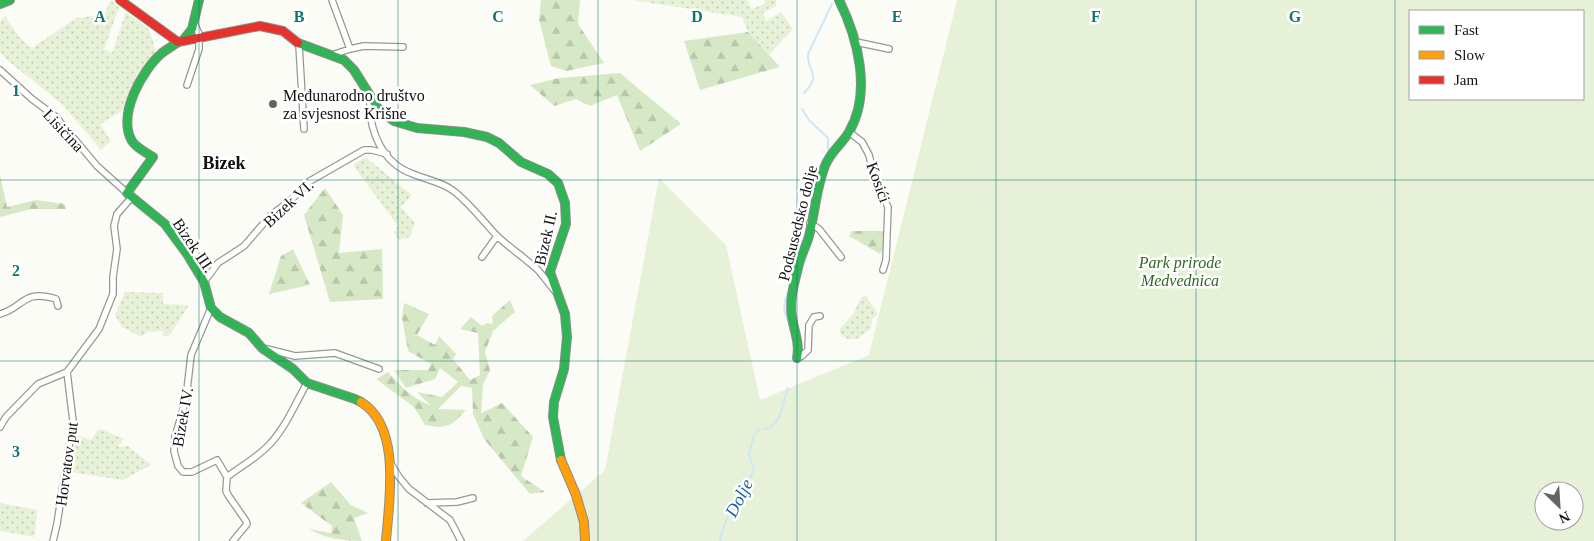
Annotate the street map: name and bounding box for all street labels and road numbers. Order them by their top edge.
street label: Lisičina [40,106,87,155]
street label: Kosići [863,160,894,205]
street label: Podsusedsko dolje [775,163,821,283]
street label: Bizek VI. [260,176,317,231]
street label: Bizek II. [531,209,560,267]
street label: Bizek III. [169,215,218,275]
street label: Bizek IV. [169,386,196,448]
street label: Horvatov put [52,420,82,507]

